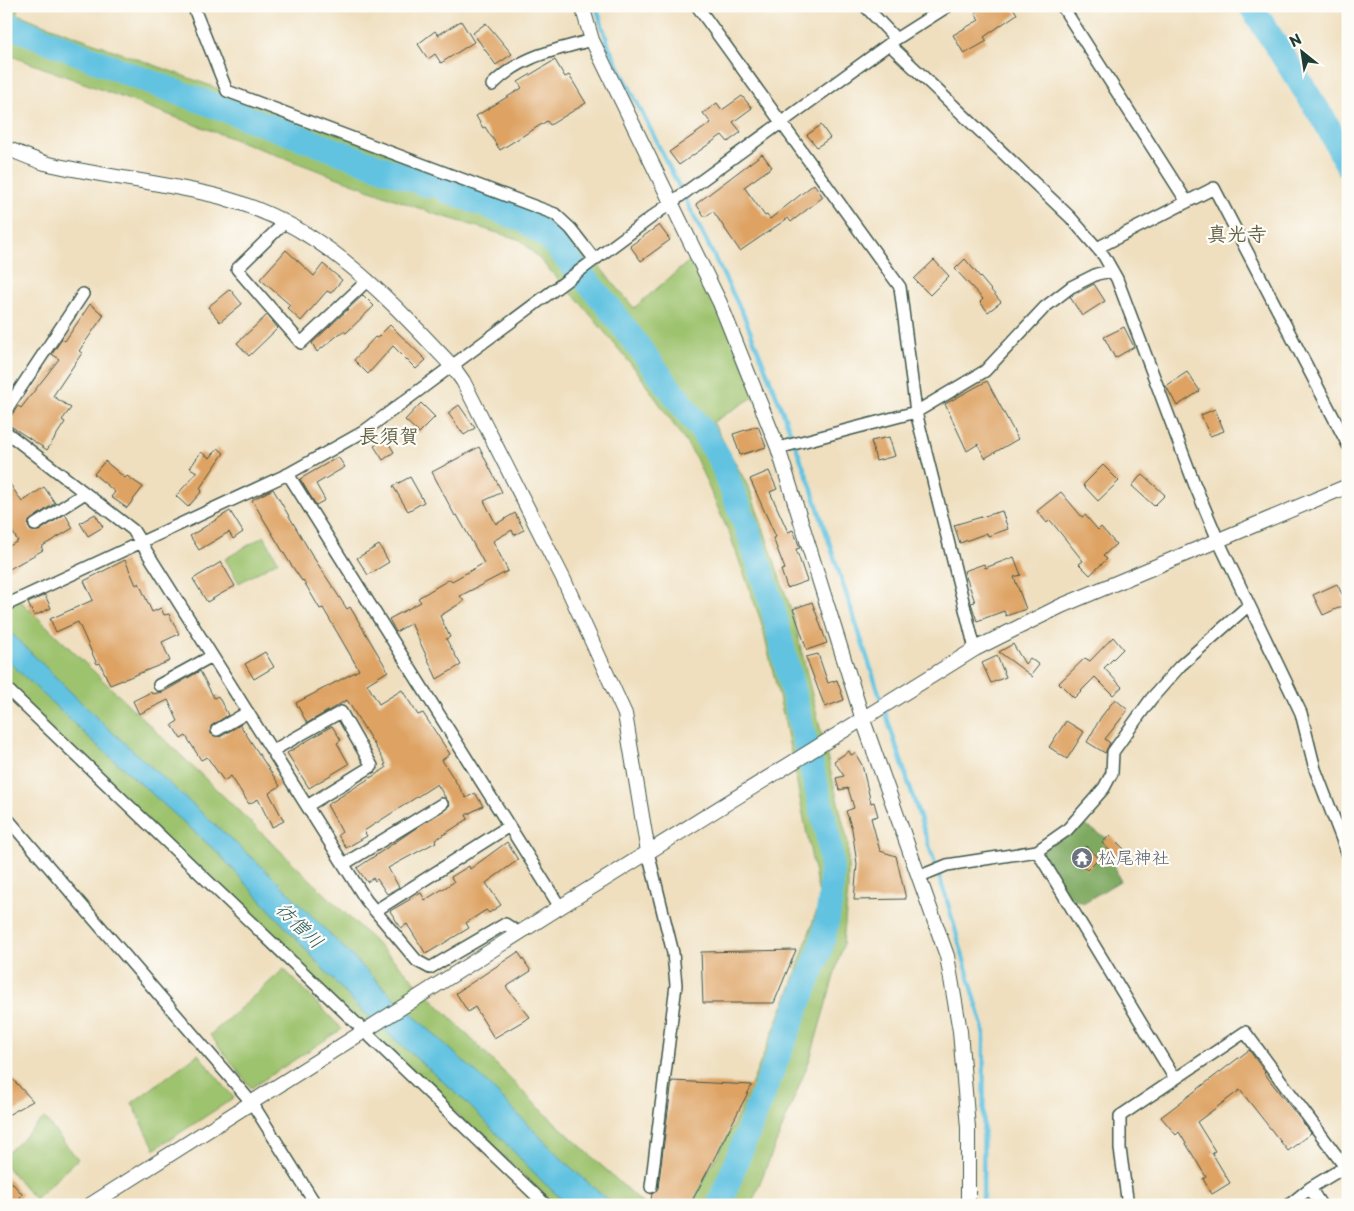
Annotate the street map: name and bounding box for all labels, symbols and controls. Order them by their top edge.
north arrow [1276,28,1326,78]
text: N [1285,28,1305,52]
district label: 真光寺 [1207,218,1267,248]
district label: 長須賀 [359,420,419,450]
place label: 松尾神社 [1098,843,1170,870]
temple icon: 松尾神社 [1070,846,1094,870]
water label: 彷僧川 [270,894,331,954]

